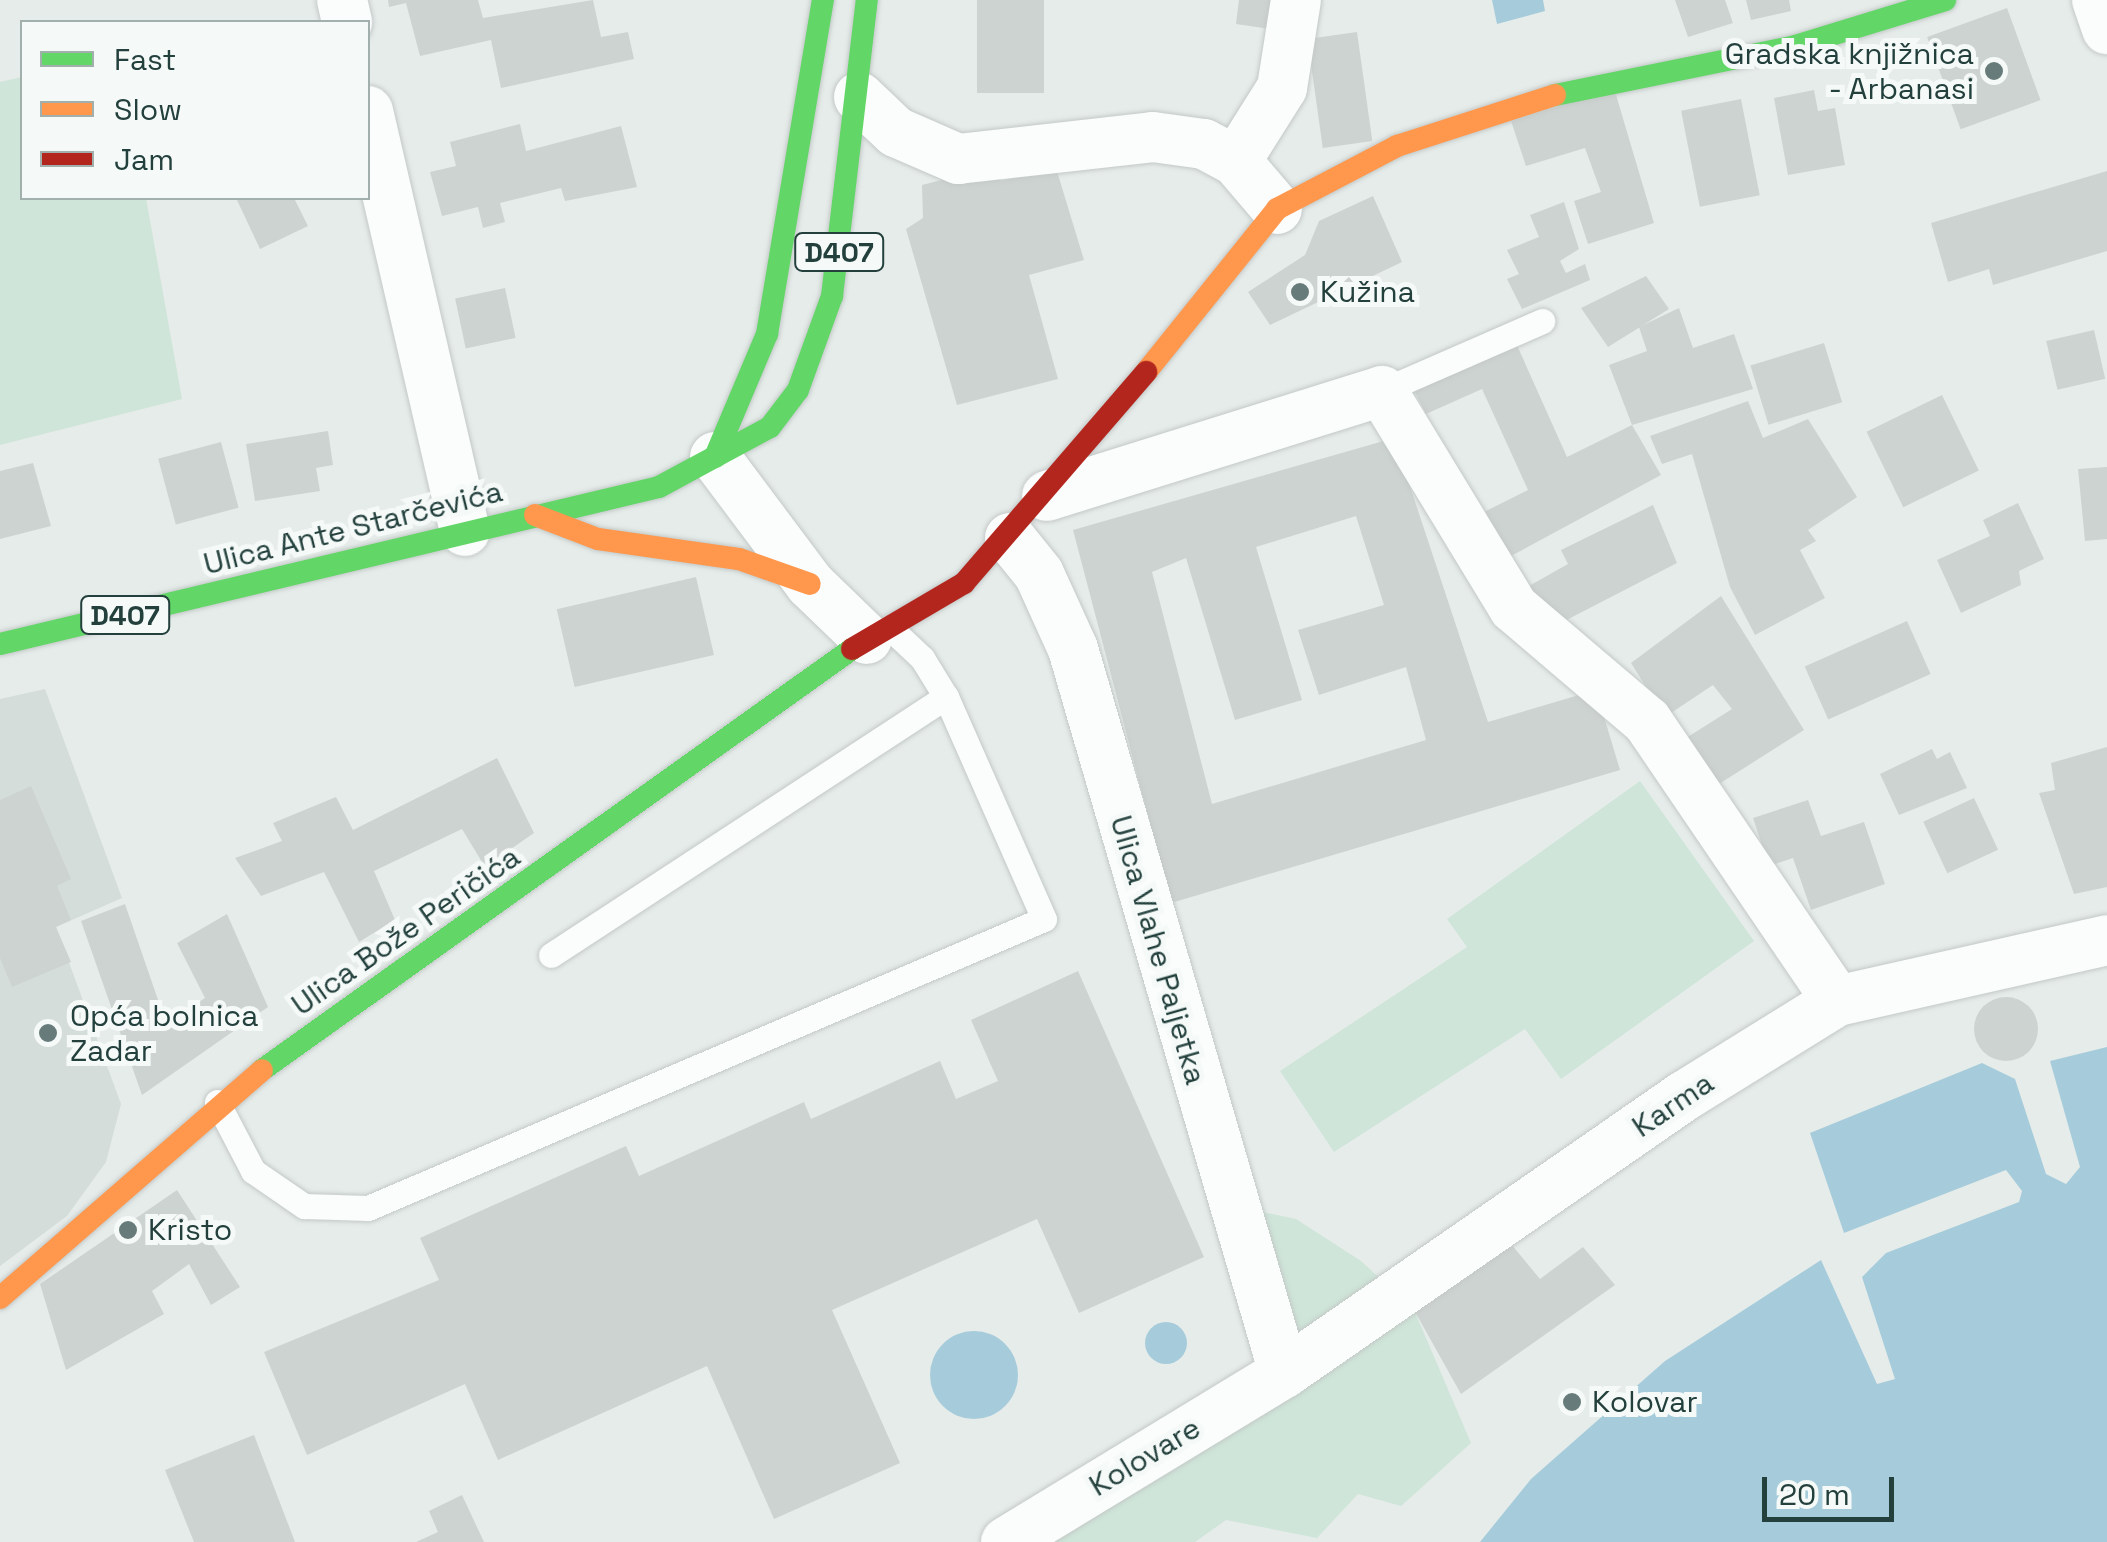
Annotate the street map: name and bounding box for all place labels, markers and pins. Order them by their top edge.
place label: Gradska knjižnica - Arbanasi [1725,36,1974,106]
marker: Gradska knjižnica - Arbanasi [1983,60,2005,82]
place label: Kužina [1320,274,1415,310]
marker: Kužina [1289,281,1311,303]
place label: Opća bolnica Zadar [70,998,258,1068]
marker: Opća bolnica Zadar [35,1020,61,1046]
place label: Kristo [148,1212,232,1248]
marker: Kristo [117,1219,139,1241]
place label: Kolovar [1592,1384,1698,1420]
marker: Kolovar [1561,1391,1583,1413]

